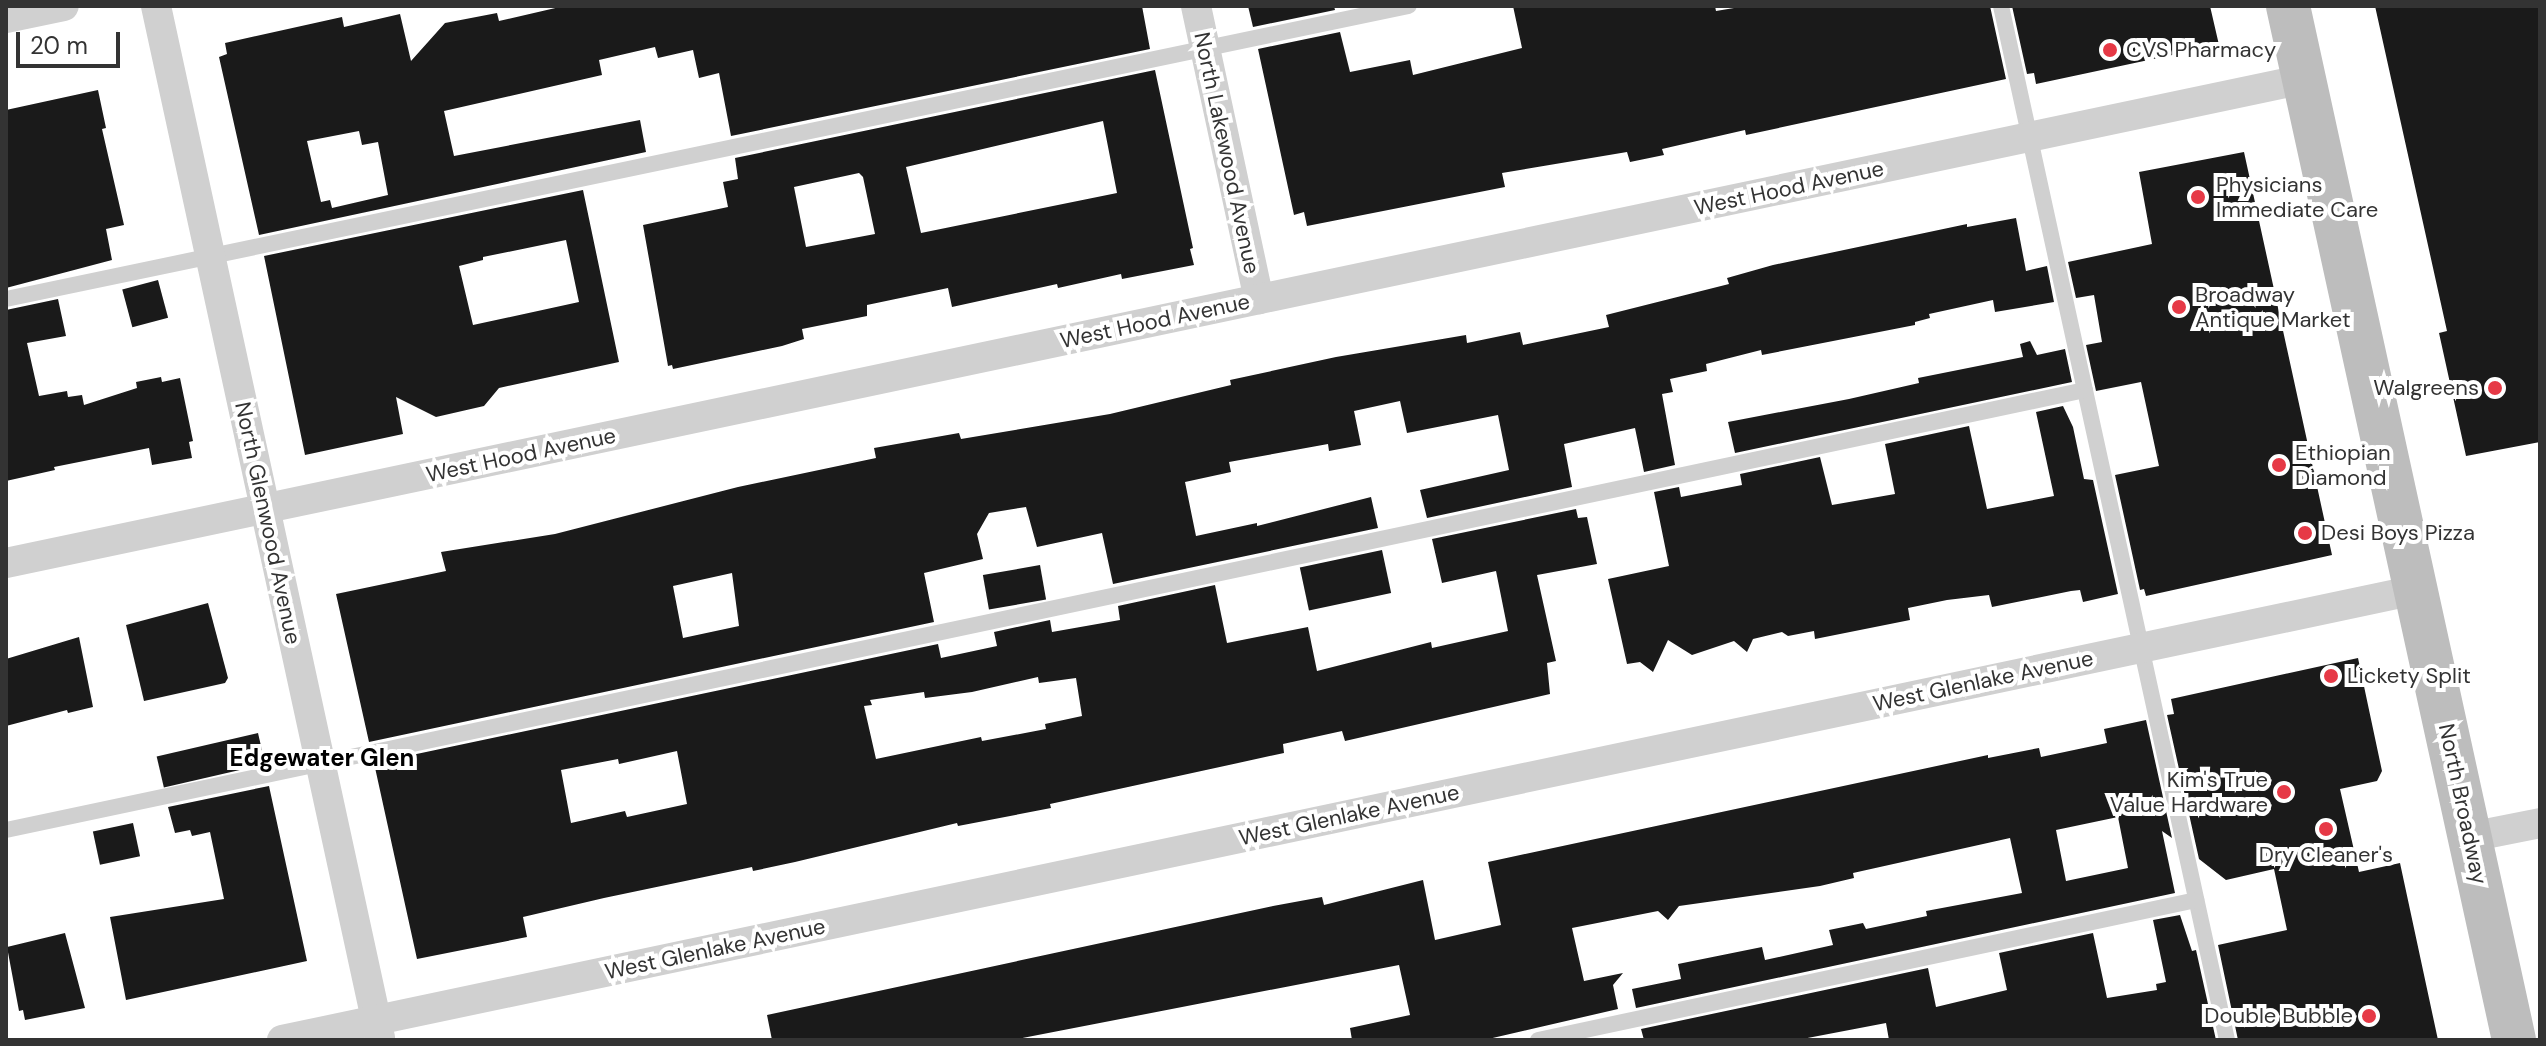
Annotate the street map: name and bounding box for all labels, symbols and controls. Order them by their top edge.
scale bar [20,16,124,66]
text: 20 m [30,30,88,61]
street label: North Lakewood Avenue [1188,30,1266,276]
place label: CVS Pharmacy [2126,37,2276,63]
marker: CVS Pharmacy [2101,41,2119,59]
street label: West Hood Avenue [1692,155,1886,221]
place label: Physicians Immediate Care [2216,171,2378,222]
marker: Physicians Immediate Care [2187,186,2209,208]
place label: Broadway Antique Market [2195,281,2351,332]
street label: West Hood Avenue [1058,288,1252,354]
marker: Broadway Antique Market [2170,298,2188,316]
place label: Walgreens [2373,375,2479,401]
marker: Walgreens [2486,379,2504,397]
street label: North Glenwood Avenue [229,399,307,647]
street label: West Hood Avenue [424,422,618,488]
place label: Ethiopian Diamond [2295,439,2391,490]
marker: Ethiopian Diamond [2270,456,2288,474]
place label: Desi Boys Pizza [2321,520,2475,546]
marker: Desi Boys Pizza [2296,524,2314,542]
street label: West Glenlake Avenue [1870,645,2096,717]
place label: Lickety Split [2347,663,2471,689]
marker: Lickety Split [2322,667,2340,685]
street label: North Broadway [2433,721,2493,887]
district label: Edgewater Glen [230,744,414,772]
place label: Kim's True Value Hardware [2110,766,2268,818]
street label: West Glenlake Avenue [1236,779,1462,851]
marker: Kim's True Value Hardware [2275,783,2293,801]
marker: Dry Cleaner's [2317,820,2335,838]
place label: Dry Cleaner's [2259,842,2393,868]
street label: West Glenlake Avenue [602,913,828,985]
place label: Double Bubble [2204,1003,2353,1029]
marker: Double Bubble [2360,1007,2378,1025]

